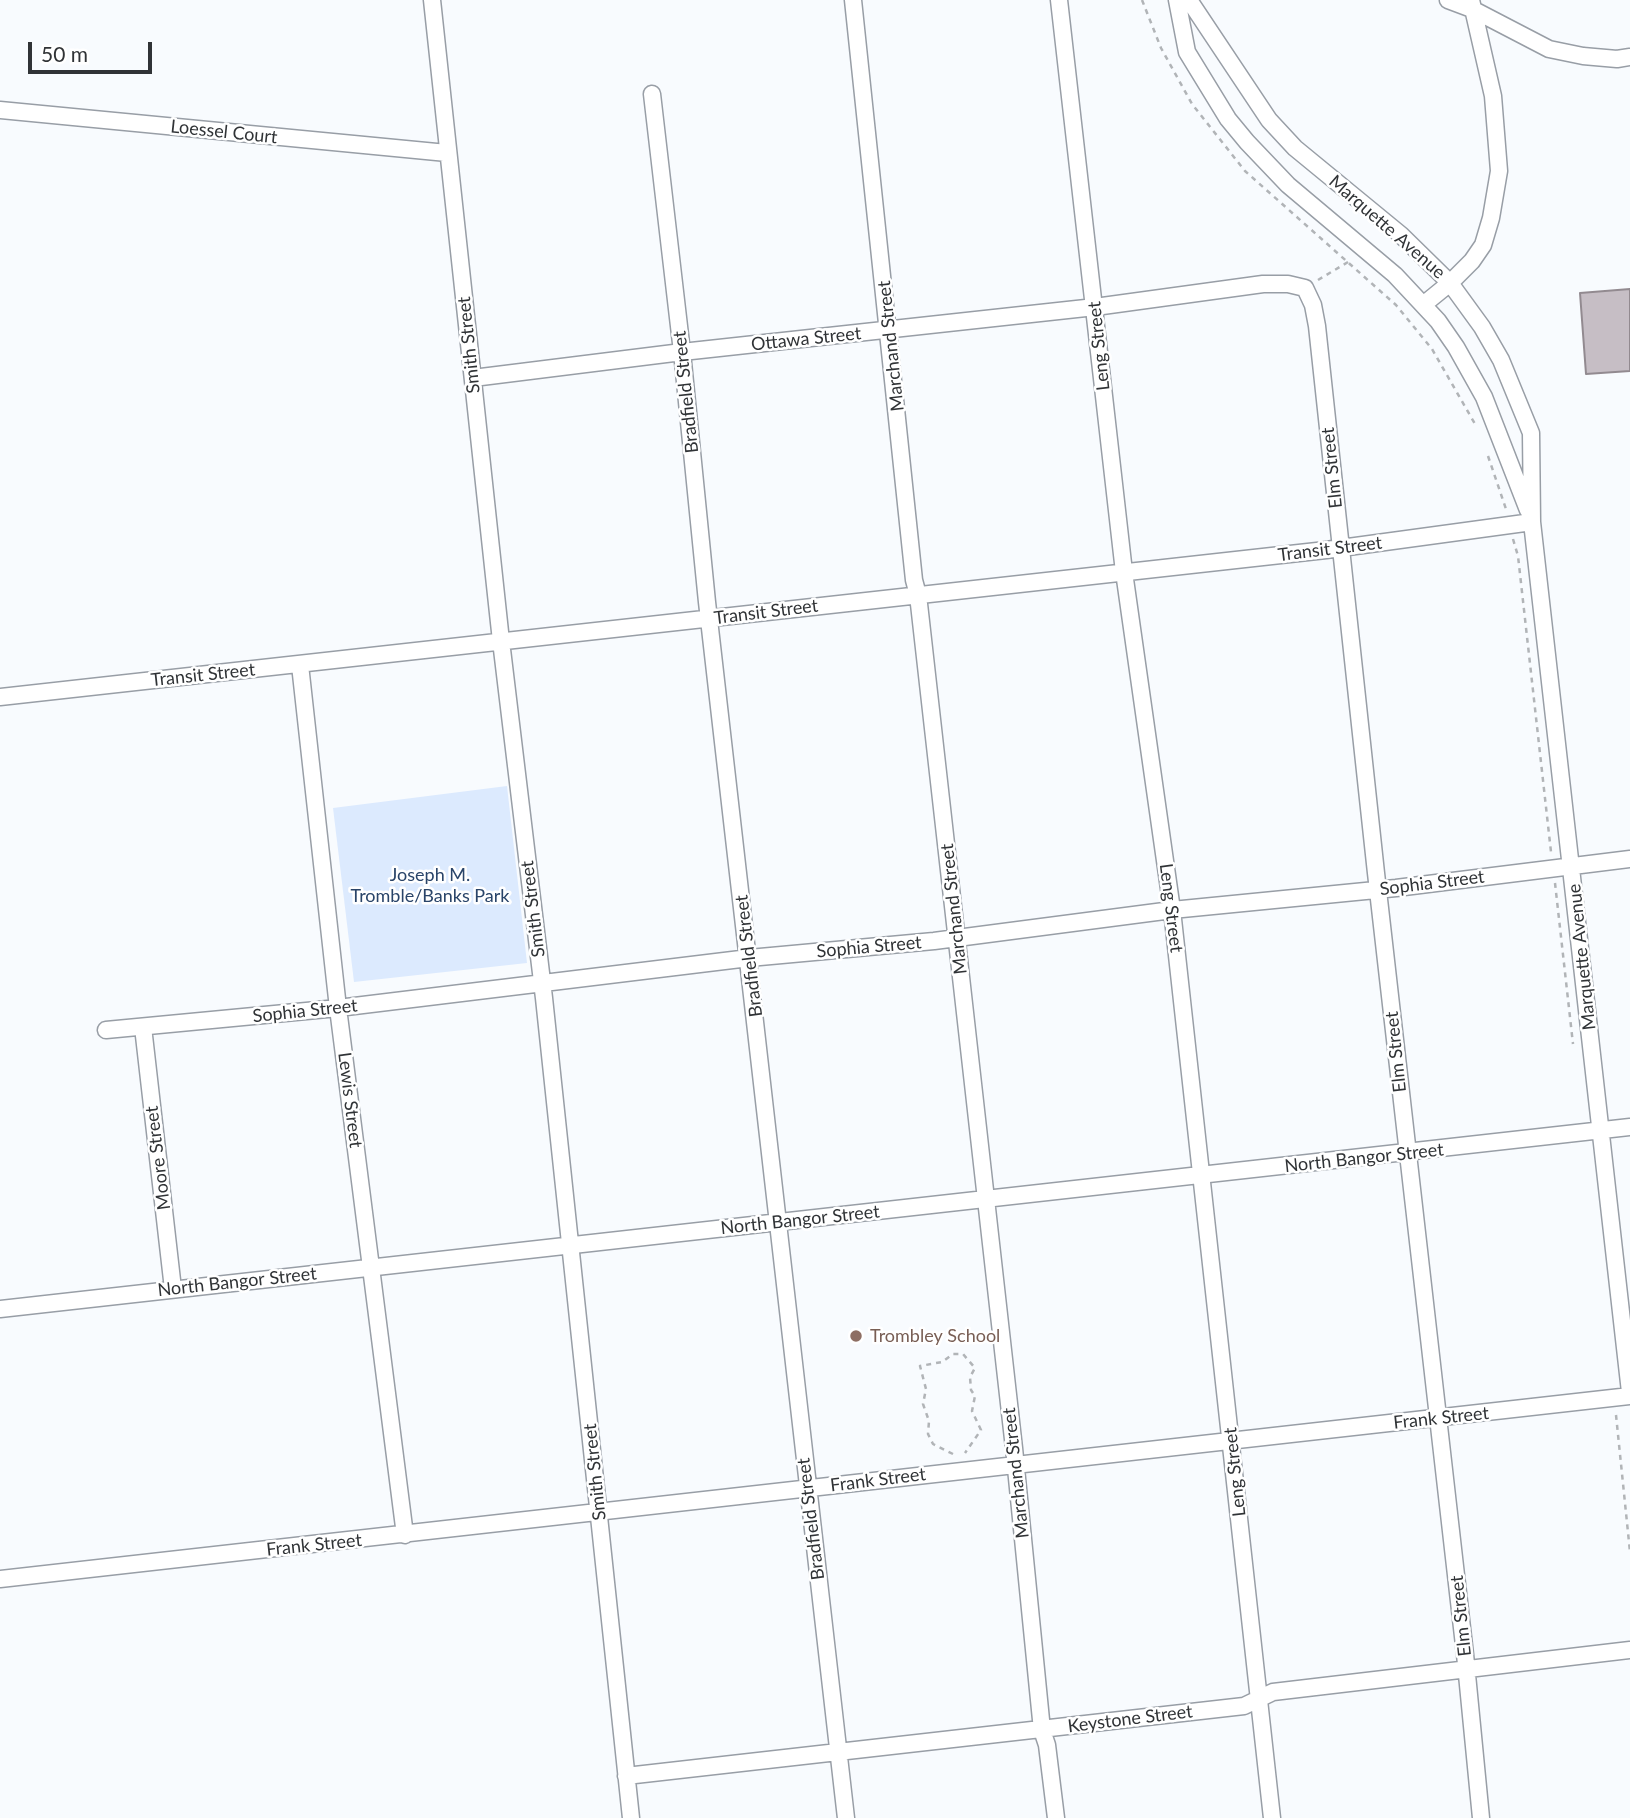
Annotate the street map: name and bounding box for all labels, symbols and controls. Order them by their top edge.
scale bar [32,28,156,72]
text: 50 m [41,41,88,66]
street label: Loessel Court [169,116,279,148]
street label: Marquette Avenue [1324,171,1450,283]
street label: Marchand Street [873,280,909,412]
street label: Smith Street [453,296,485,394]
street label: Leng Street [1084,300,1114,392]
street label: Ottawa Street [750,322,862,356]
street label: Bradfield Street [669,330,703,454]
street label: Elm Street [1317,426,1347,510]
street label: Transit Street [1277,532,1383,566]
street label: Transit Street [713,595,819,629]
street label: Transit Street [150,659,256,691]
street label: Marchand Street [936,843,972,975]
street label: Smith Street [516,859,550,959]
street label: Leng Street [1155,862,1187,954]
park label: Joseph M. Tromble/Banks Park [350,864,510,906]
street label: Sophia Street [1378,866,1486,900]
street label: Marquette Avenue [1564,883,1600,1031]
street label: Bradfield Street [731,894,767,1018]
street label: Sophia Street [816,932,922,962]
street label: Sophia Street [252,995,358,1027]
street label: Elm Street [1381,1010,1411,1094]
street label: Lewis Street [333,1051,367,1149]
street label: Moore Street [141,1105,175,1211]
street label: North Bangor Street [1283,1139,1445,1177]
street label: North Bangor Street [719,1201,881,1239]
street label: North Bangor Street [156,1263,318,1301]
place label: Trombley School [870,1325,1000,1347]
marker: Trombley School [848,1328,864,1344]
street label: Frank Street [1392,1402,1490,1434]
street label: Marchand Street [998,1407,1034,1539]
street label: Smith Street [579,1423,611,1521]
street label: Leng Street [1220,1426,1250,1518]
street label: Bradfield Street [793,1457,829,1581]
street label: Frank Street [829,1463,927,1497]
street label: Frank Street [265,1529,363,1561]
street label: Elm Street [1446,1574,1476,1658]
street label: Keystone Street [1066,1701,1194,1737]

